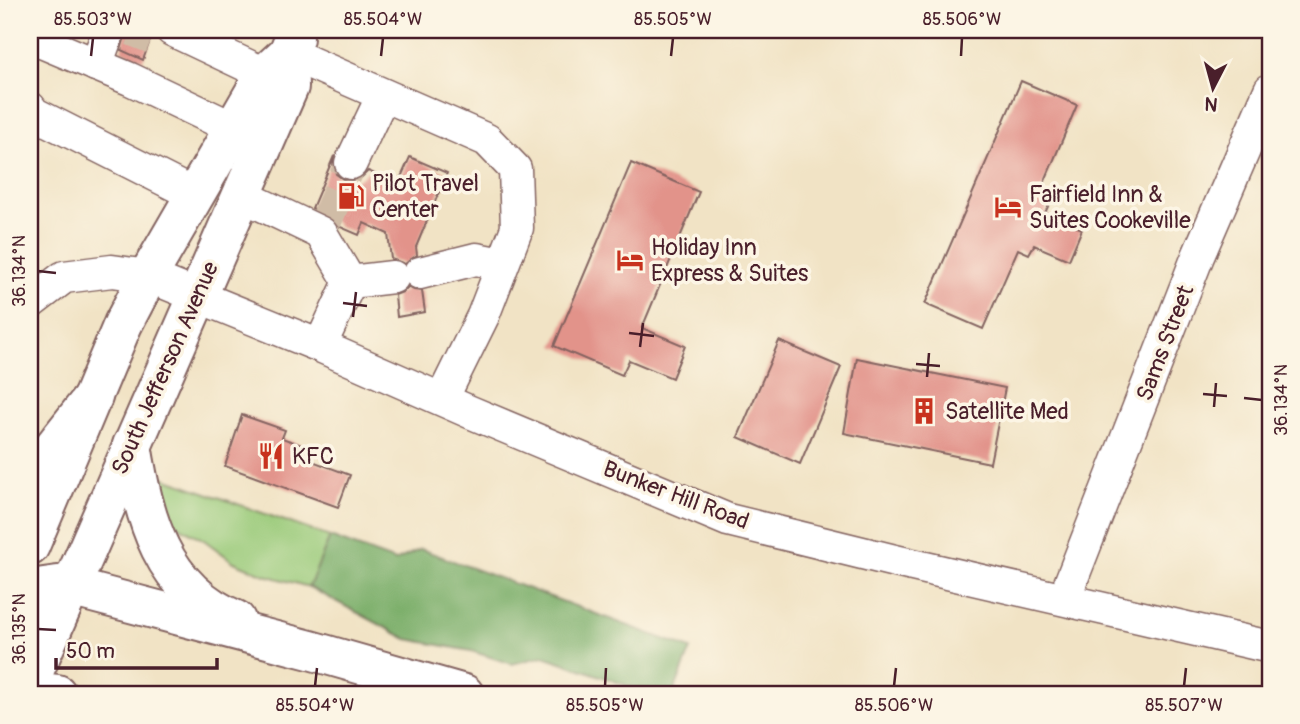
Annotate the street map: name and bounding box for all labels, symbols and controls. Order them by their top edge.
text: 85.503°W [54,8,132,31]
text: 85.504°W [344,8,422,31]
text: 85.505°W [634,8,712,31]
text: 85.506°W [923,8,1001,31]
north arrow [1178,52,1248,122]
text: N [1204,91,1219,117]
place label: Pilot Travel Center [372,169,479,224]
place label: Fairfield Inn & Suites Cookeville [1029,180,1191,235]
fuel station icon: Pilot Travel Center [336,181,366,211]
hotel icon: Fairfield Inn & Suites Cookeville [993,192,1023,222]
place label: Holiday Inn Express & Suites [651,233,808,288]
text: 36.134°N [8,235,31,307]
hotel icon: Holiday Inn Express & Suites [615,245,645,275]
street label: South Jefferson Avenue [105,256,225,479]
street label: Sams Street [1130,280,1201,405]
text: 36.134°N [1270,364,1293,436]
building icon: Satellite Med [909,396,939,426]
place label: Satellite Med [945,397,1069,426]
restaurant icon: KFC [256,441,286,471]
place label: KFC [292,442,334,471]
street label: Bunker Hill Road [599,454,753,536]
text: 36.135°N [8,593,31,665]
scale bar [56,626,217,670]
text: 50 m [66,638,115,665]
text: 85.504°W [276,694,354,717]
text: 85.505°W [566,694,644,717]
text: 85.506°W [855,694,933,717]
text: 85.507°W [1145,694,1223,717]

